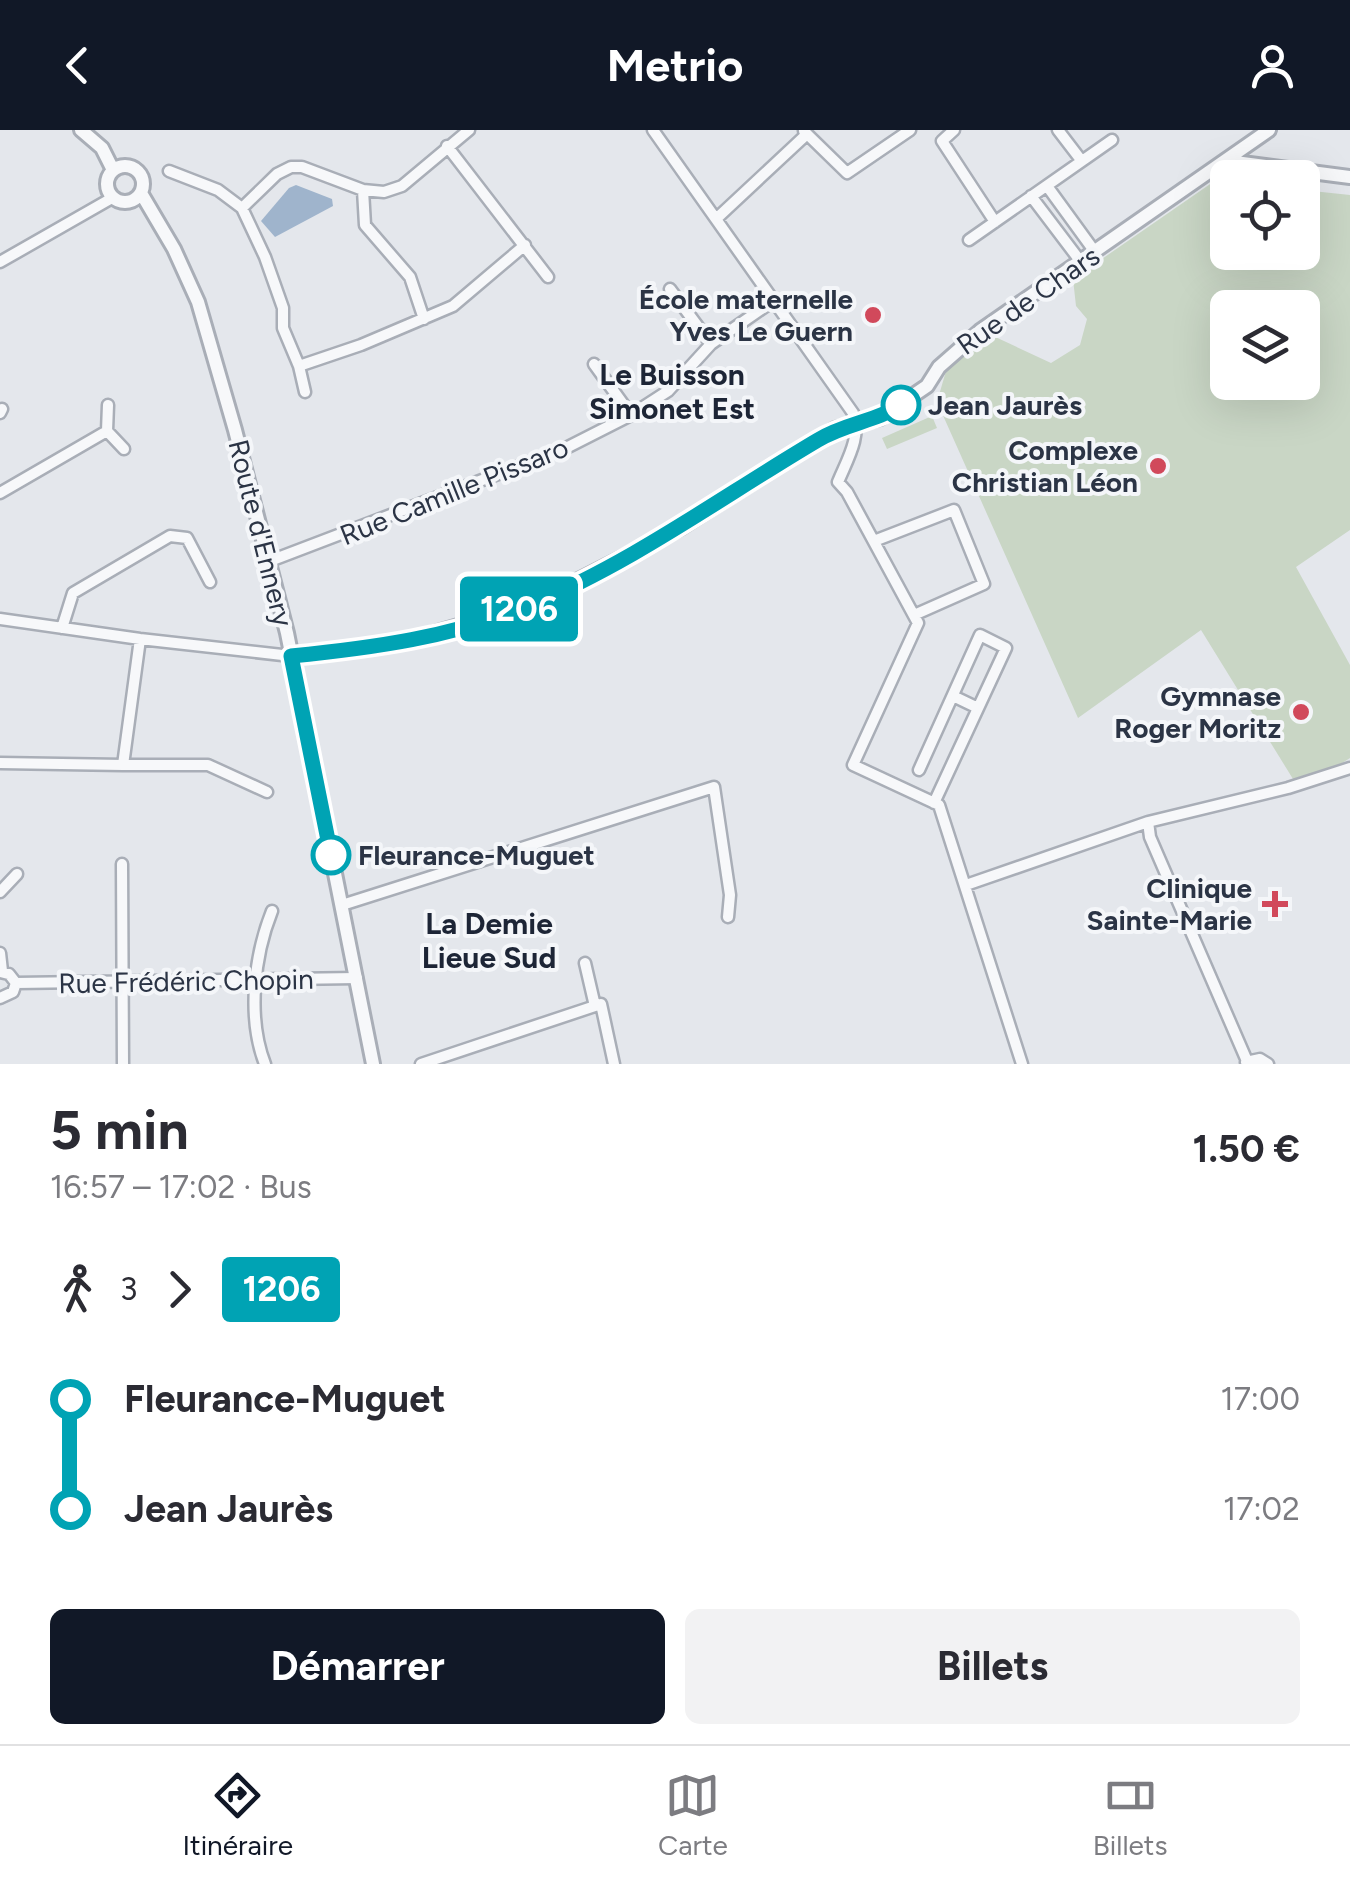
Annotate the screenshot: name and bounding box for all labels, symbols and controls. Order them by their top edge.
icon: back [50,38,105,93]
text: Metrio [607,38,743,92]
icon: person [1245,38,1300,93]
map controls [1210,160,1320,400]
button: locate [1210,160,1320,270]
street label: Rue de Chars [950,238,1106,362]
place label: École maternelle Yves Le Guern [639,282,853,348]
button: layers [1210,290,1320,400]
marker: École maternelle Yves Le Guern [862,304,884,326]
district label: Le Buisson Simonet Est [589,356,755,427]
marker: Jean Jaurès [882,386,920,424]
place label: Jean Jaurès [928,388,1082,422]
street label: Rue Camille Pissaro [335,430,573,552]
place label: Complexe Christian Léon [952,433,1138,499]
street label: Route d'Ennery [221,436,301,630]
marker: Complexe Christian Léon [1147,455,1169,477]
line badge: 1206 [449,576,589,642]
text: 1206 [480,588,558,630]
place label: Gymnase Roger Moritz [1114,679,1281,745]
marker: Gymnase Roger Moritz [1290,701,1312,723]
marker: Fleurance-Muguet [312,836,350,874]
place label: Fleurance-Muguet [358,838,595,872]
place label: Clinique Sainte-Marie [1087,871,1252,937]
marker: Clinique Sainte-Marie [1262,891,1288,917]
district label: La Demie Lieue Sud [422,905,556,976]
street label: Rue Frédéric Chopin [58,962,314,1000]
text: 5 min [50,1097,189,1163]
text: 1.50 € [1192,1126,1300,1172]
text: 16:57 – 17:02 · Bus [50,1168,312,1206]
icon: walk [50,1262,105,1317]
icon: forward [152,1262,207,1317]
text: 1206 [242,1268,320,1310]
text: 3 [120,1270,137,1308]
text: Fleurance-Muguet [124,1376,445,1422]
text: 17:00 [1220,1380,1300,1418]
text: Jean Jaurès [124,1486,333,1532]
text: 17:02 [1223,1490,1300,1528]
button: Démarrer [50,1609,665,1724]
button: Billets [685,1609,1300,1724]
tab: Itinéraire [182,1768,293,1862]
tab: Carte [658,1768,728,1862]
tab: Billets [1093,1768,1168,1862]

